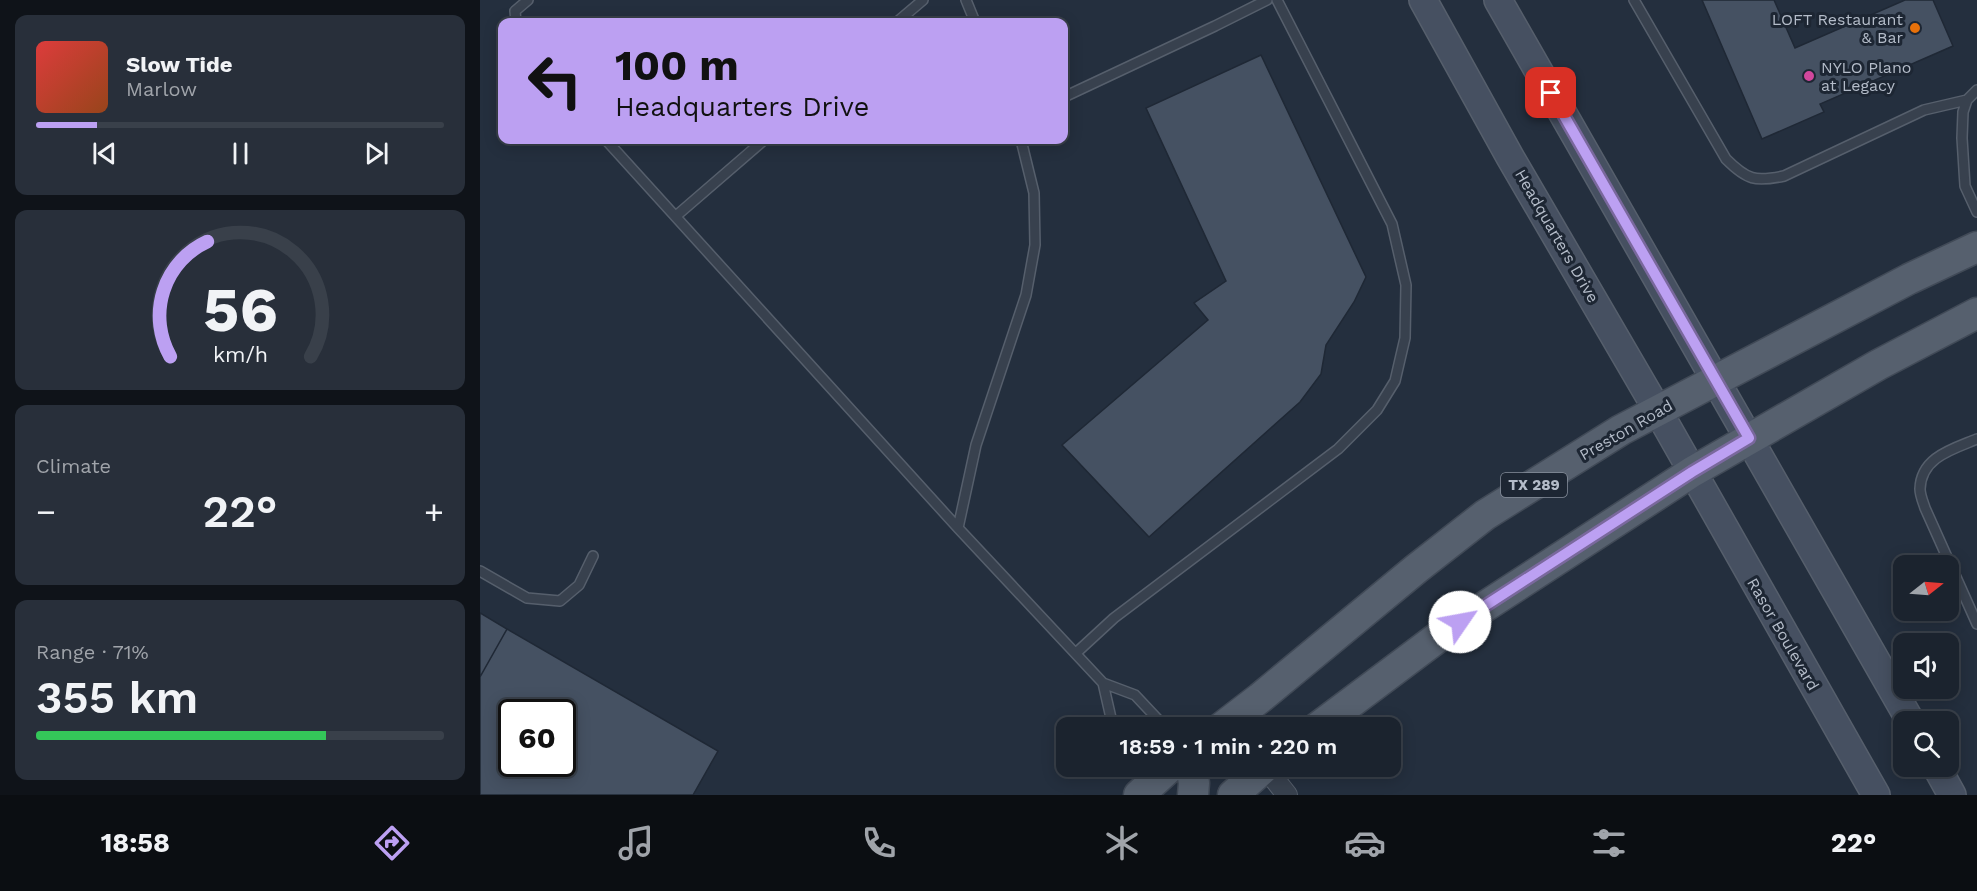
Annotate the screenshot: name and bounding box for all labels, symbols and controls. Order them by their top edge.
place label: LOFT Restaurant & Bar [1772,10,1903,47]
marker: LOFT Restaurant & Bar [1908,21,1922,35]
text: 100 m [615,41,739,90]
icon: left [516,42,594,120]
text: Slow Tide [126,52,233,77]
place label: NYLO Plano at Legacy [1821,58,1911,95]
pin [1525,67,1576,118]
marker: NYLO Plano at Legacy [1802,69,1816,83]
icon: arrive [1534,76,1567,109]
text: Marlow [126,77,197,101]
text: Headquarters Drive [615,91,869,123]
icon: previous [88,137,121,170]
icon: pause [224,137,257,170]
icon: next [360,137,393,170]
street label: Headquarters Drive [1511,166,1603,306]
text: 56 [203,273,277,346]
text: km/h [212,342,268,367]
street label: Preston Road [1576,396,1676,464]
text: Climate [36,454,111,478]
road number: TX 289 [1501,473,1567,497]
text: 22° [203,485,277,538]
text: − [36,492,56,531]
text: + [424,492,444,531]
north arrow [1893,555,1959,621]
map controls [1893,555,1959,777]
street label: Rasor Boulevard [1743,574,1823,694]
position arrow [1428,590,1492,654]
button: sound [1893,633,1959,699]
text: Range · 71% [36,640,149,664]
text: 355 km [36,671,198,724]
speed limit sign: 60 [498,699,576,777]
button: search [1893,711,1959,777]
text: 18:59 · 1 min · 220 m [1120,734,1337,759]
icon: directions [371,822,413,864]
icon: music [615,822,657,864]
icon: phone [858,822,900,864]
icon: climate [1101,822,1143,864]
icon: car [1344,822,1386,864]
icon: filters [1588,822,1630,864]
text: 18:58 [101,827,170,859]
text: 22° [1831,827,1876,859]

